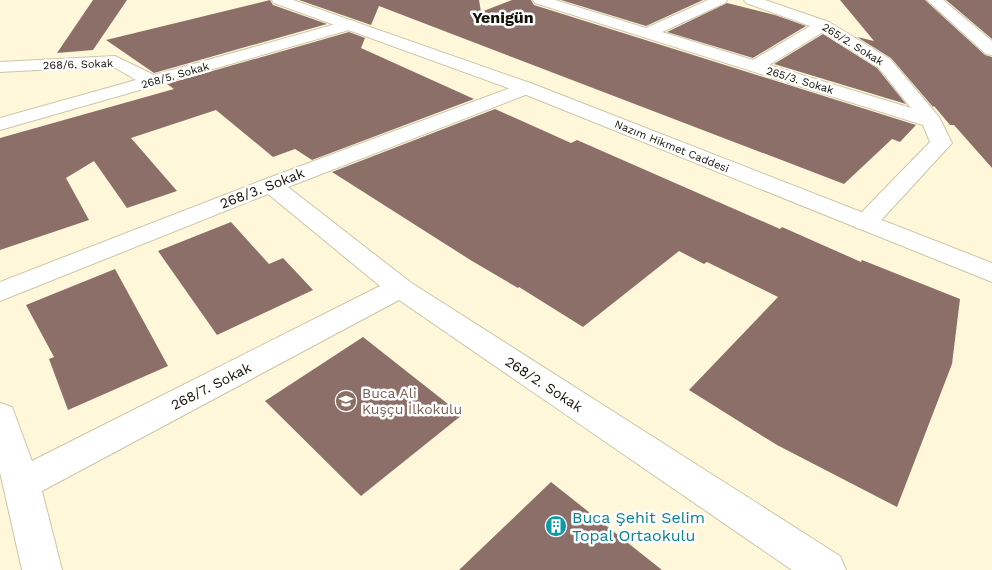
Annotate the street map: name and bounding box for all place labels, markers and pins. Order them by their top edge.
place label: Buca Ali Kuşçu İlkokulu [362,385,462,417]
school or university icon: Buca Ali Kuşçu İlkokulu [334,389,358,413]
place label: Buca Şehit Selim Topal Ortaokulu [572,508,705,545]
building icon: Buca Şehit Selim Topal Ortaokulu [544,514,568,538]

